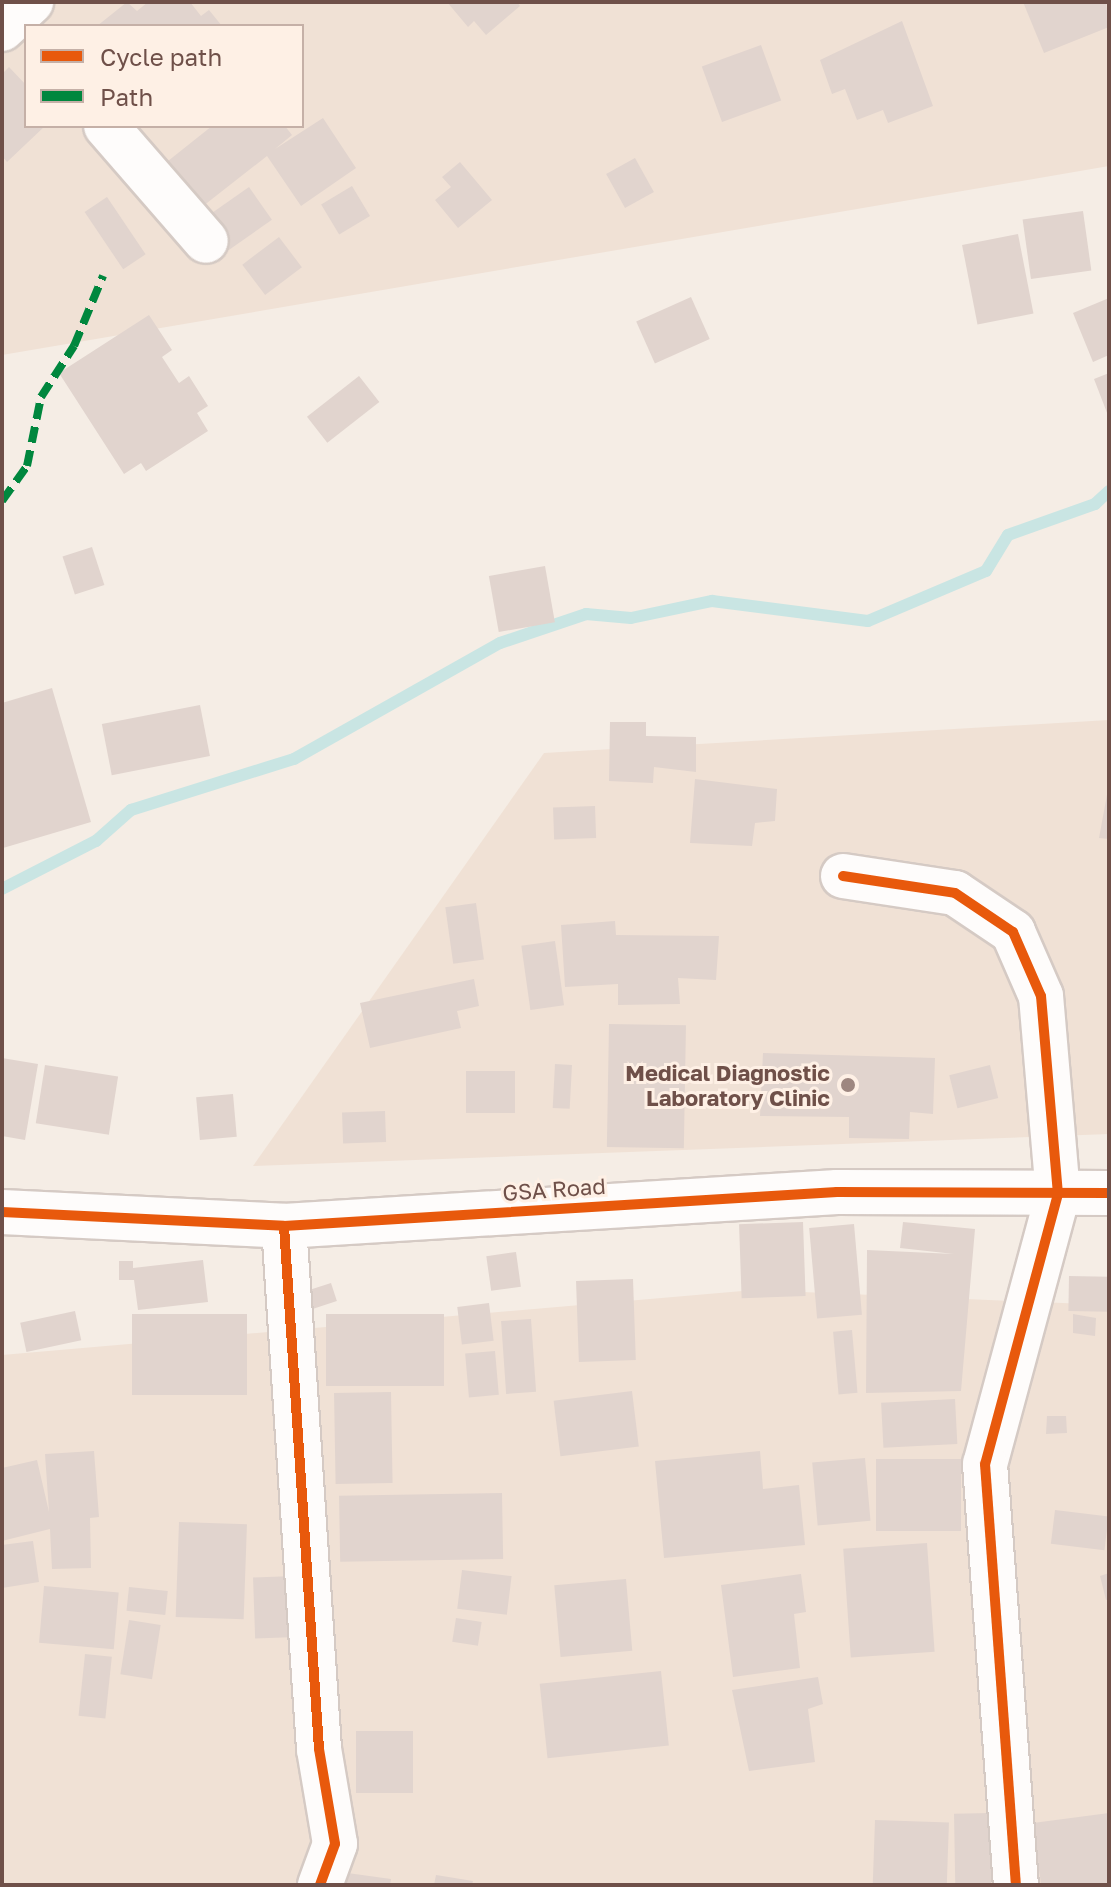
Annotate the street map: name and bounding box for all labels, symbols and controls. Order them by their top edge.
legend [24,24,304,128]
text: Cycle path [100,42,222,71]
text: Path [100,82,153,111]
place label: Medical Diagnostic Laboratory Clinic [625,1059,830,1110]
marker: Medical Diagnostic Laboratory Clinic [837,1074,859,1096]
street label: GSA Road [501,1172,607,1206]

